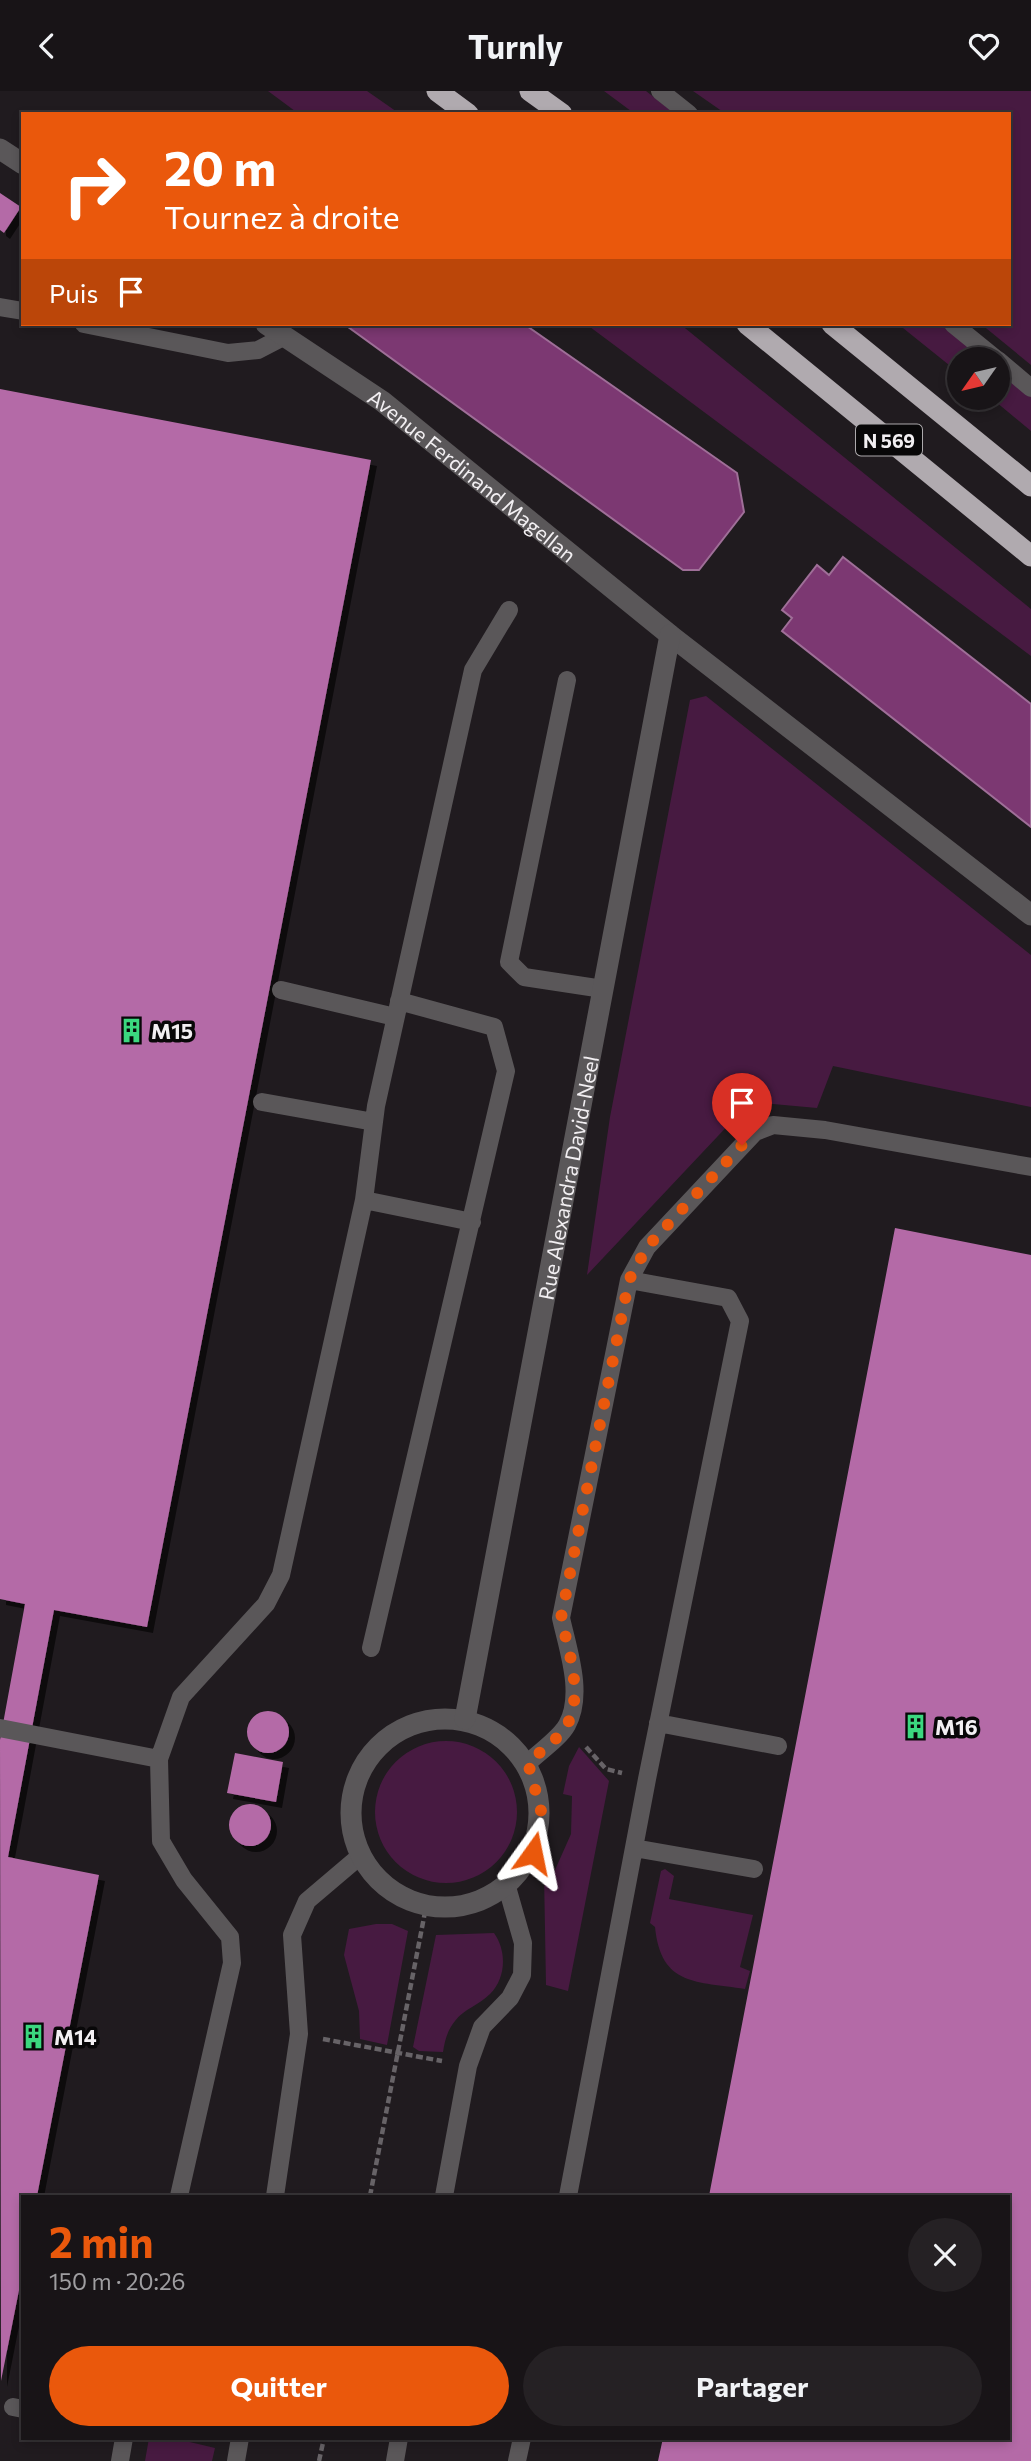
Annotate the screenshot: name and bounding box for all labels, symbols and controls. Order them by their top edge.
text: Turnly [468,26,563,66]
icon: back [28,27,66,65]
icon: heart [965,27,1003,65]
text: 20 m [164,136,276,196]
icon: right [49,140,140,231]
text: Tournez à droite [164,196,400,236]
icon: arrive [112,273,150,311]
text: Puis [49,277,98,308]
north arrow [947,347,1010,409]
map controls [947,347,1010,410]
street label: Avenue Ferdinand Magellan [364,383,582,566]
road number: N 569 [856,425,922,455]
building icon: M15 [117,1016,145,1044]
place label: M15 [151,1018,193,1043]
street label: Rue Alexandra David-Neel [532,1053,603,1302]
pin [712,1073,772,1145]
icon: arrive [723,1084,761,1122]
building icon: M16 [901,1712,929,1740]
place label: M16 [935,1714,978,1739]
position arrow [496,1816,570,1890]
building icon: M14 [20,2022,48,2050]
place label: M14 [54,2024,97,2049]
text: 2 min [49,2215,154,2267]
button: close [908,2218,982,2292]
text: 150 m · 20:26 [49,2267,186,2295]
button: Quitter [49,2346,509,2426]
button: Partager [523,2346,982,2426]

